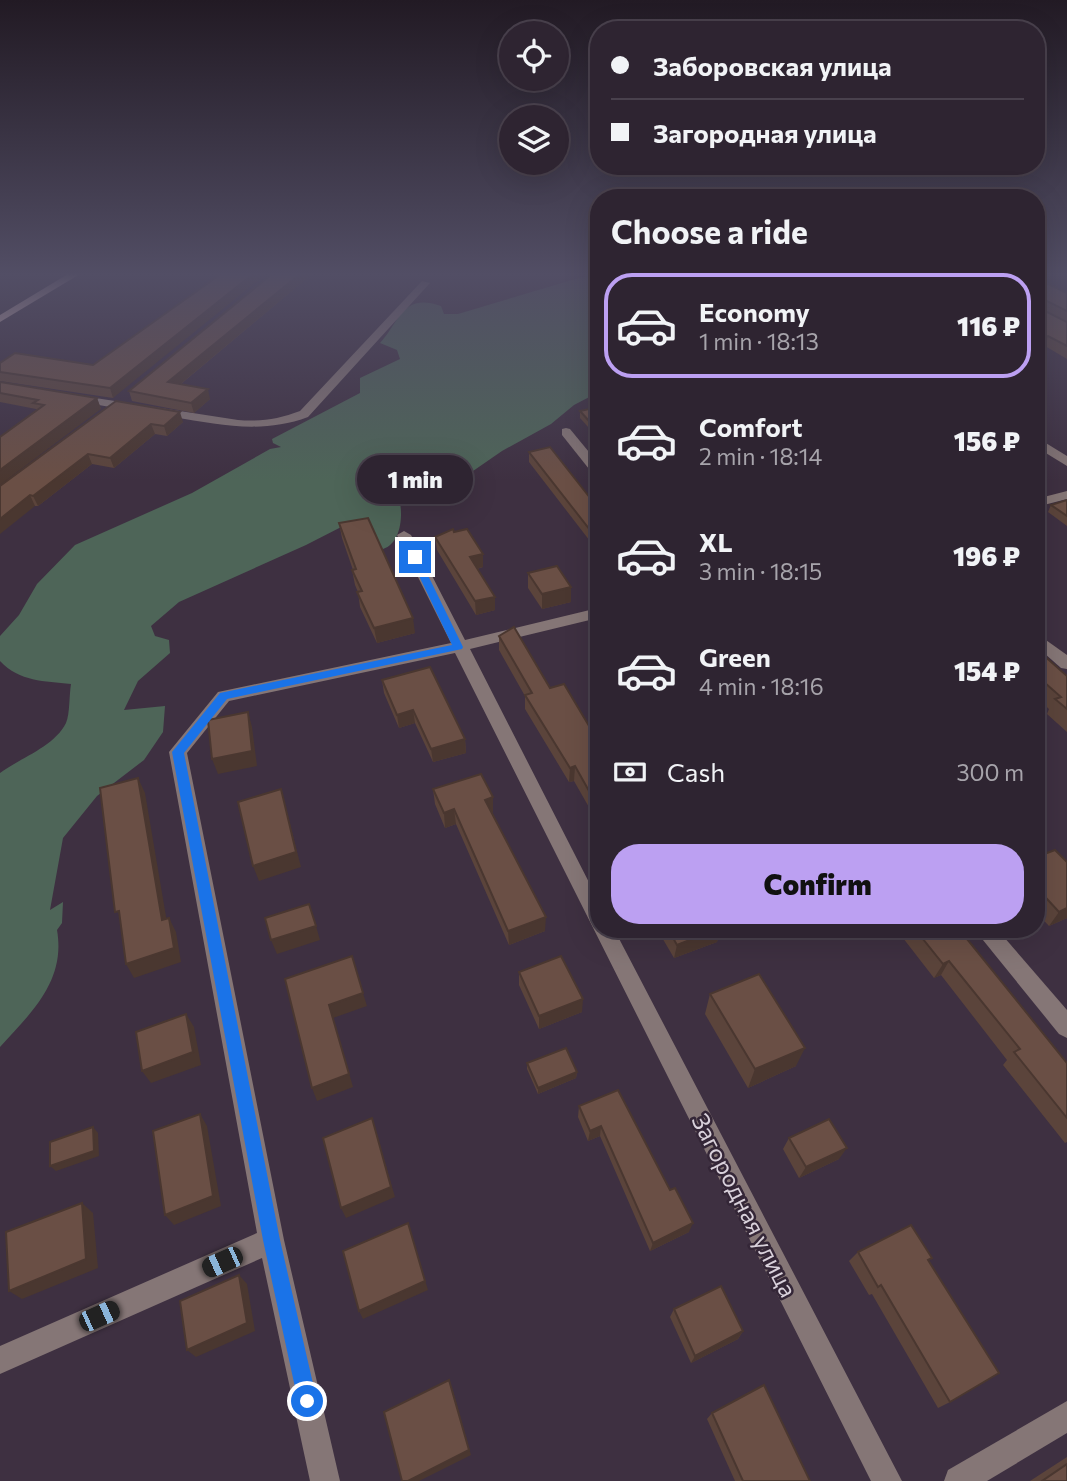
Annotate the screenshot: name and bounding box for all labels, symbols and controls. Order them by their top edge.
map controls [499,21,569,175]
button: locate [499,21,569,91]
text: Заборовская улица [653,50,892,81]
button: layers [499,105,569,175]
text: Загородная улица [653,117,877,148]
text: Choose a ride [611,211,808,251]
icon: car [615,294,678,357]
text: Economy [699,296,810,327]
text: 116 ₽ [957,310,1020,341]
text: 1 min · 18:13 [699,327,819,355]
icon: car [615,409,678,472]
text: Comfort [699,411,802,442]
text: 156 ₽ [954,425,1020,456]
text: 2 min · 18:14 [699,442,822,470]
callout: 1 min [357,456,473,504]
text: 1 min [387,465,443,493]
icon: car [615,524,678,587]
text: XL [699,526,733,557]
text: 196 ₽ [953,540,1020,571]
route end [399,541,431,573]
text: 3 min · 18:15 [699,557,822,585]
icon: car [615,639,678,702]
text: Green [699,641,771,672]
text: 154 ₽ [954,655,1020,686]
text: 4 min · 18:16 [699,672,824,700]
icon: cash [611,753,649,791]
text: Cash [667,756,725,787]
text: 300 m [956,758,1024,786]
button: Confirm [611,844,1024,924]
street label: Загородная улица [686,1108,804,1302]
car [199,1244,246,1280]
car [76,1298,123,1334]
route start [291,1385,323,1417]

